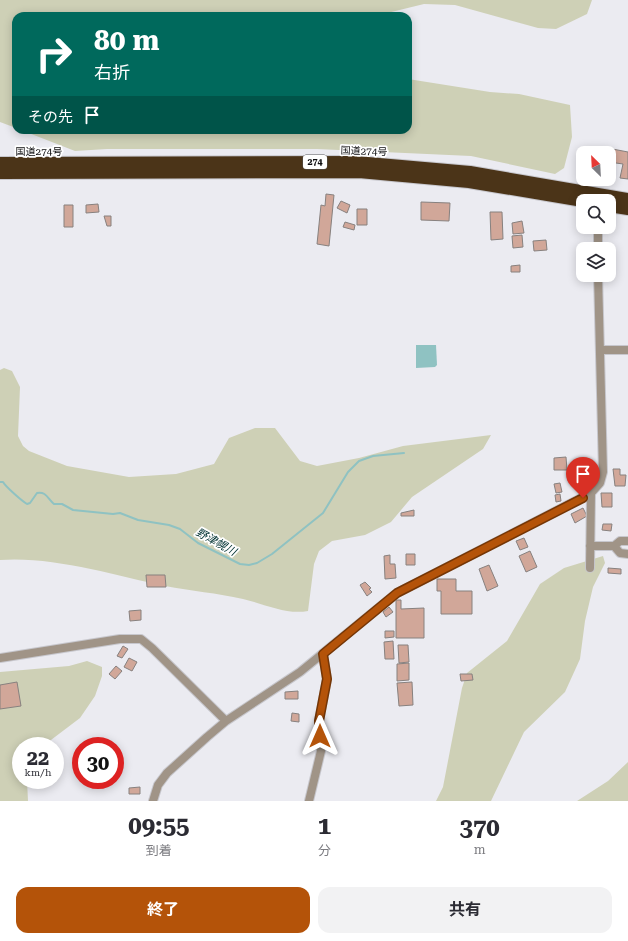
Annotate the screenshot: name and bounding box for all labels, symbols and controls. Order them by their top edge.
text: 80 m [94,24,159,57]
icon: right [28,28,80,80]
text: 右折 [94,62,130,83]
icon: arrive [81,104,103,126]
text: その先 [28,108,73,126]
street label: 国道274号 [340,145,388,157]
street label: 国道274号 [16,146,62,157]
north arrow [576,146,616,186]
map controls [576,146,616,282]
road number: 274 [303,155,327,169]
button: search [576,194,616,234]
button: layers [576,242,616,282]
pin [566,457,600,498]
icon: arrive [572,463,594,485]
water label: 野津幌川 [194,526,239,559]
position arrow [299,715,341,757]
speed limit sign: 30 [72,737,124,789]
text: 22 [27,746,49,770]
text: km/h [25,767,51,778]
text: 09:55 [128,812,190,840]
text: 1 [318,812,331,840]
text: 370 [459,814,500,842]
text: m [474,842,486,857]
text: 到着 [146,843,172,858]
text: 分 [318,843,331,858]
button: 終了 [16,887,310,933]
button: 共有 [318,887,612,933]

